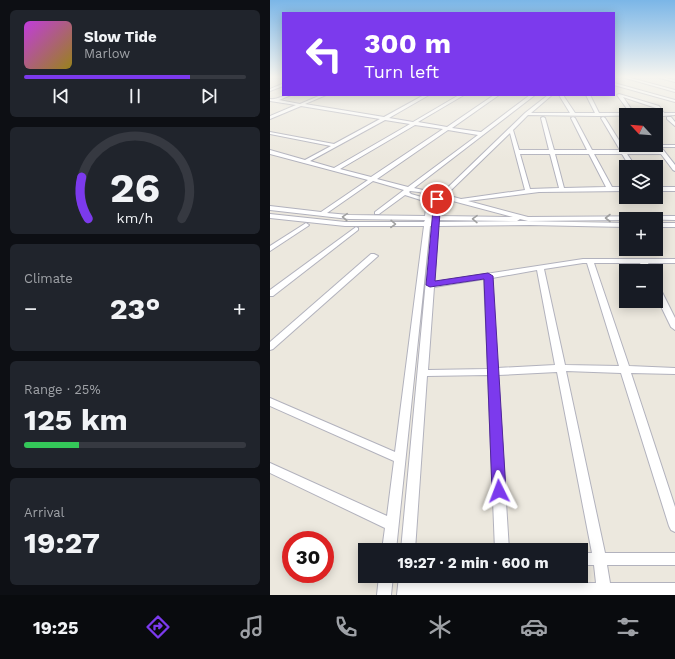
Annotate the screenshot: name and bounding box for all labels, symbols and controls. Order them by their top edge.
text: 300 m [364,27,451,60]
text: Slow Tide [84,28,157,46]
icon: left [298,28,350,80]
text: Marlow [84,46,130,61]
text: Turn left [364,61,439,82]
icon: previous [50,85,72,107]
icon: pause [124,85,146,107]
icon: next [198,85,220,107]
north arrow [619,108,663,152]
map controls [619,108,663,308]
button: layers [619,160,663,204]
text: 26 [110,162,160,211]
pin [420,182,454,216]
icon: arrive [426,188,448,210]
text: km/h [117,209,153,225]
one-way arrow [342,212,348,221]
button: + [619,212,663,256]
one-way arrow [472,214,478,223]
one-way arrow [605,214,611,222]
one-way arrow [390,220,396,228]
button: − [619,264,663,308]
text: Climate [24,271,73,286]
text: 23° [110,291,160,326]
text: − [24,296,37,321]
text: + [233,296,246,321]
text: Range · 25% [24,382,101,397]
text: 125 km [24,402,128,437]
position arrow [478,470,520,512]
text: Arrival [24,505,65,520]
text: 19:27 [24,525,100,560]
speed limit sign: 30 [282,531,334,583]
text: 19:27 · 2 min · 600 m [397,554,549,572]
icon: directions [144,613,172,641]
icon: music [238,613,266,641]
icon: phone [332,613,360,641]
icon: climate [426,613,454,641]
icon: car [520,613,548,641]
icon: filters [614,613,642,641]
text: 19:25 [33,617,78,638]

